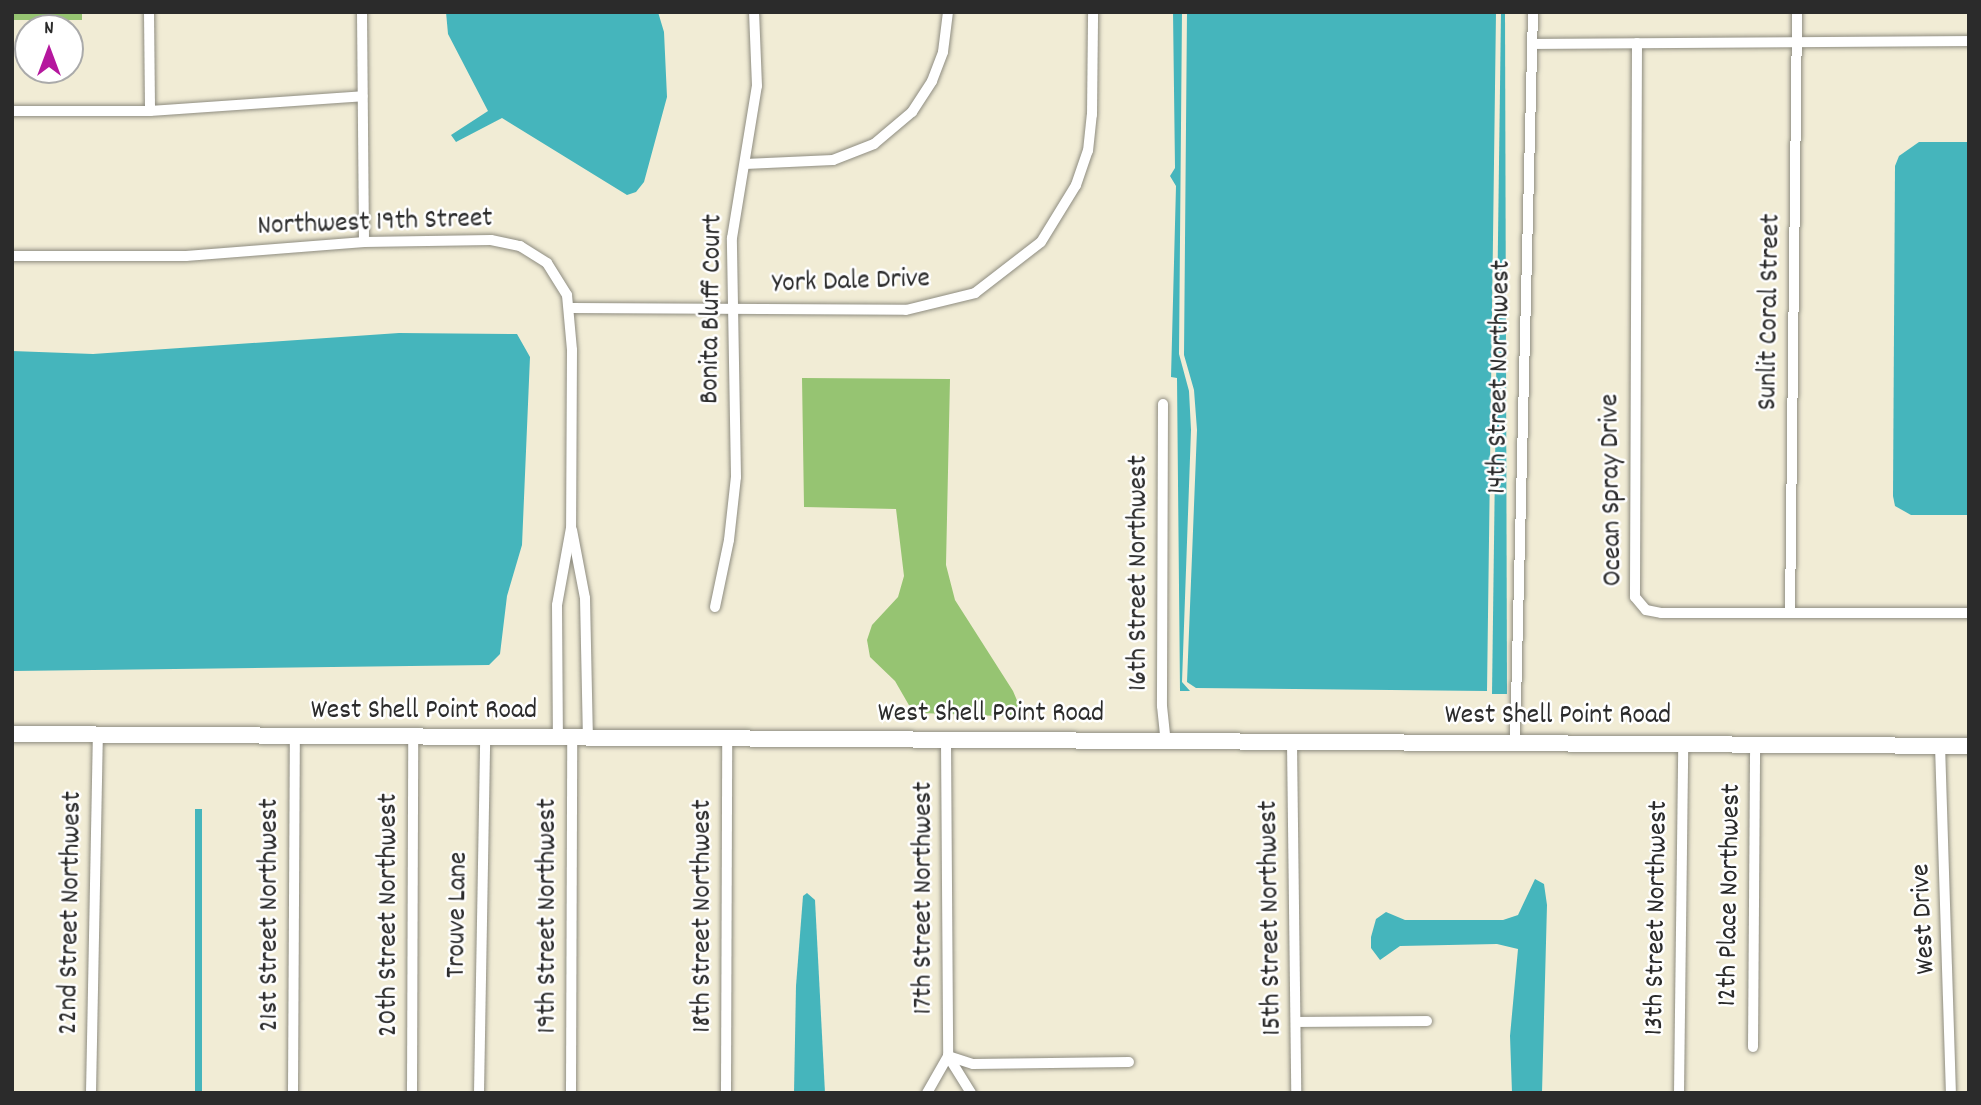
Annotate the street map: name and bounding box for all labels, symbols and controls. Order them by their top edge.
north arrow [14,14,84,84]
text: N [44,16,54,43]
street label: Northwest 19th Street [257,203,493,245]
street label: Sunlit Coral Street [1752,213,1790,411]
street label: Bonita Bluff Court [695,214,731,404]
street label: 14th Street Northwest [1482,260,1520,494]
street label: York Dale Drive [772,263,930,303]
street label: Ocean Spray Drive [1595,393,1631,587]
street label: 16th Street Northwest [1123,455,1157,691]
street label: West Shell Point Road [311,695,537,729]
street label: West Shell Point Road [878,698,1104,732]
street label: West Shell Point Road [1445,700,1671,734]
street label: 17th Street Northwest [908,781,942,1015]
street label: 12th Place Northwest [1712,783,1750,1007]
street label: 22nd Street Northwest [53,791,91,1035]
street label: 20th Street Northwest [373,793,407,1037]
street label: 21st Street Northwest [254,798,288,1032]
street label: 19th Street Northwest [532,798,566,1034]
street label: 18th Street Northwest [687,799,721,1033]
street label: 15th Street Northwest [1253,800,1291,1036]
street label: 13th Street Northwest [1639,800,1677,1036]
street label: Trouve Lane [441,852,477,978]
street label: West Drive [1905,863,1945,975]

